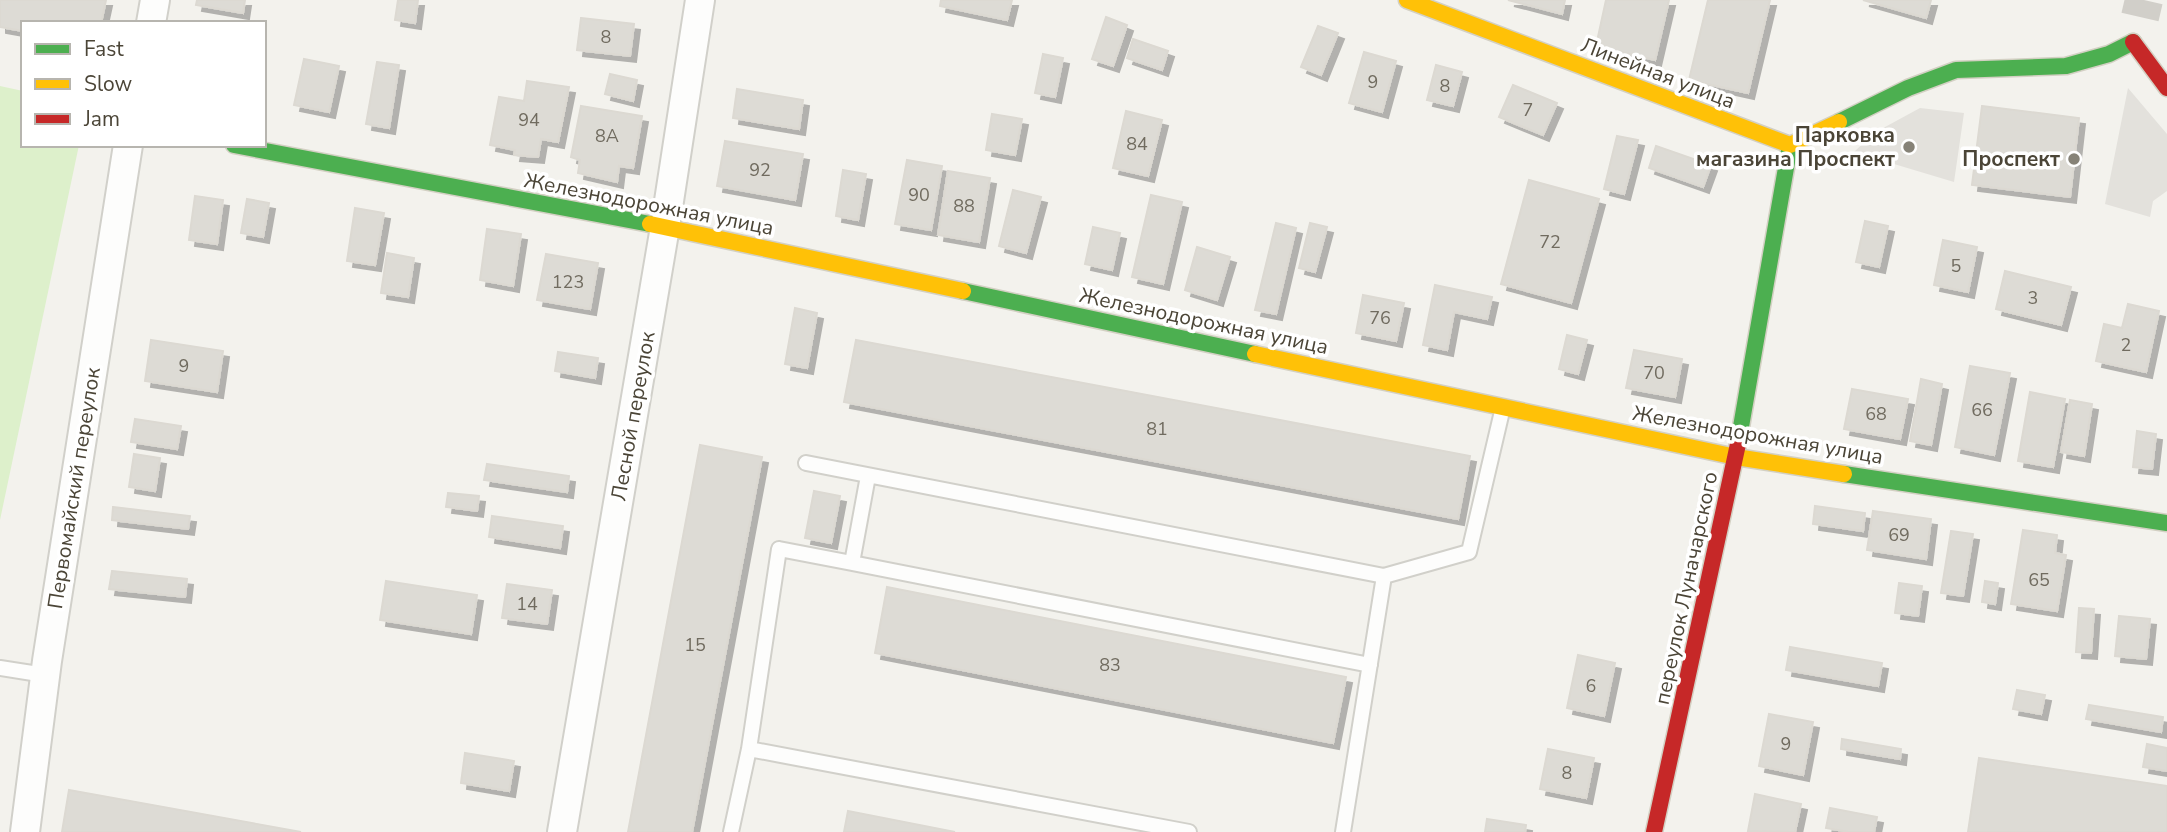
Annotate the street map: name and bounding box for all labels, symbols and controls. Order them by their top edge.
legend [21,21,266,147]
house number: 8 [601,25,611,49]
street label: Линейная улица [1577,31,1739,115]
text: Fast [84,35,124,63]
text: Slow [84,70,133,98]
house number: 9 [1368,70,1378,94]
house number: 8 [1440,74,1450,98]
house number: 7 [1523,98,1533,122]
text: Jam [83,105,120,133]
house number: 94 [518,108,540,132]
place label: Парковка магазина Проспект [1696,121,1895,173]
house number: 8А [595,124,619,148]
house number: 84 [1126,132,1148,156]
marker: Парковка магазина Проспект [1901,139,1917,155]
place label: Проспект [1962,145,2060,173]
marker: Проспект [2066,151,2082,167]
house number: 92 [749,158,771,182]
street label: Железнодорожная улица [522,166,776,242]
house number: 90 [908,183,930,207]
house number: 88 [953,194,975,218]
house number: 72 [1539,230,1561,254]
house number: 5 [1951,254,1961,278]
house number: 123 [552,270,584,294]
street label: Железнодорожная улица [1077,281,1331,361]
house number: 3 [2028,286,2038,310]
house number: 76 [1369,306,1391,330]
street label: Лесной переулок [604,328,662,503]
house number: 2 [2121,333,2131,357]
house number: 9 [179,354,189,378]
house number: 70 [1643,361,1665,385]
street label: Первомайский переулок [41,364,107,611]
house number: 66 [1971,398,1993,422]
street label: Железнодорожная улица [1631,399,1885,471]
house number: 68 [1865,402,1887,426]
house number: 81 [1146,417,1168,441]
street label: переулок Луначарского [1648,469,1724,707]
house number: 69 [1888,523,1910,547]
house number: 65 [2028,568,2050,592]
house number: 14 [516,592,538,616]
house number: 15 [684,633,706,657]
house number: 83 [1099,653,1121,677]
house number: 6 [1586,674,1596,698]
house number: 9 [1781,732,1791,756]
house number: 8 [1562,761,1572,785]

